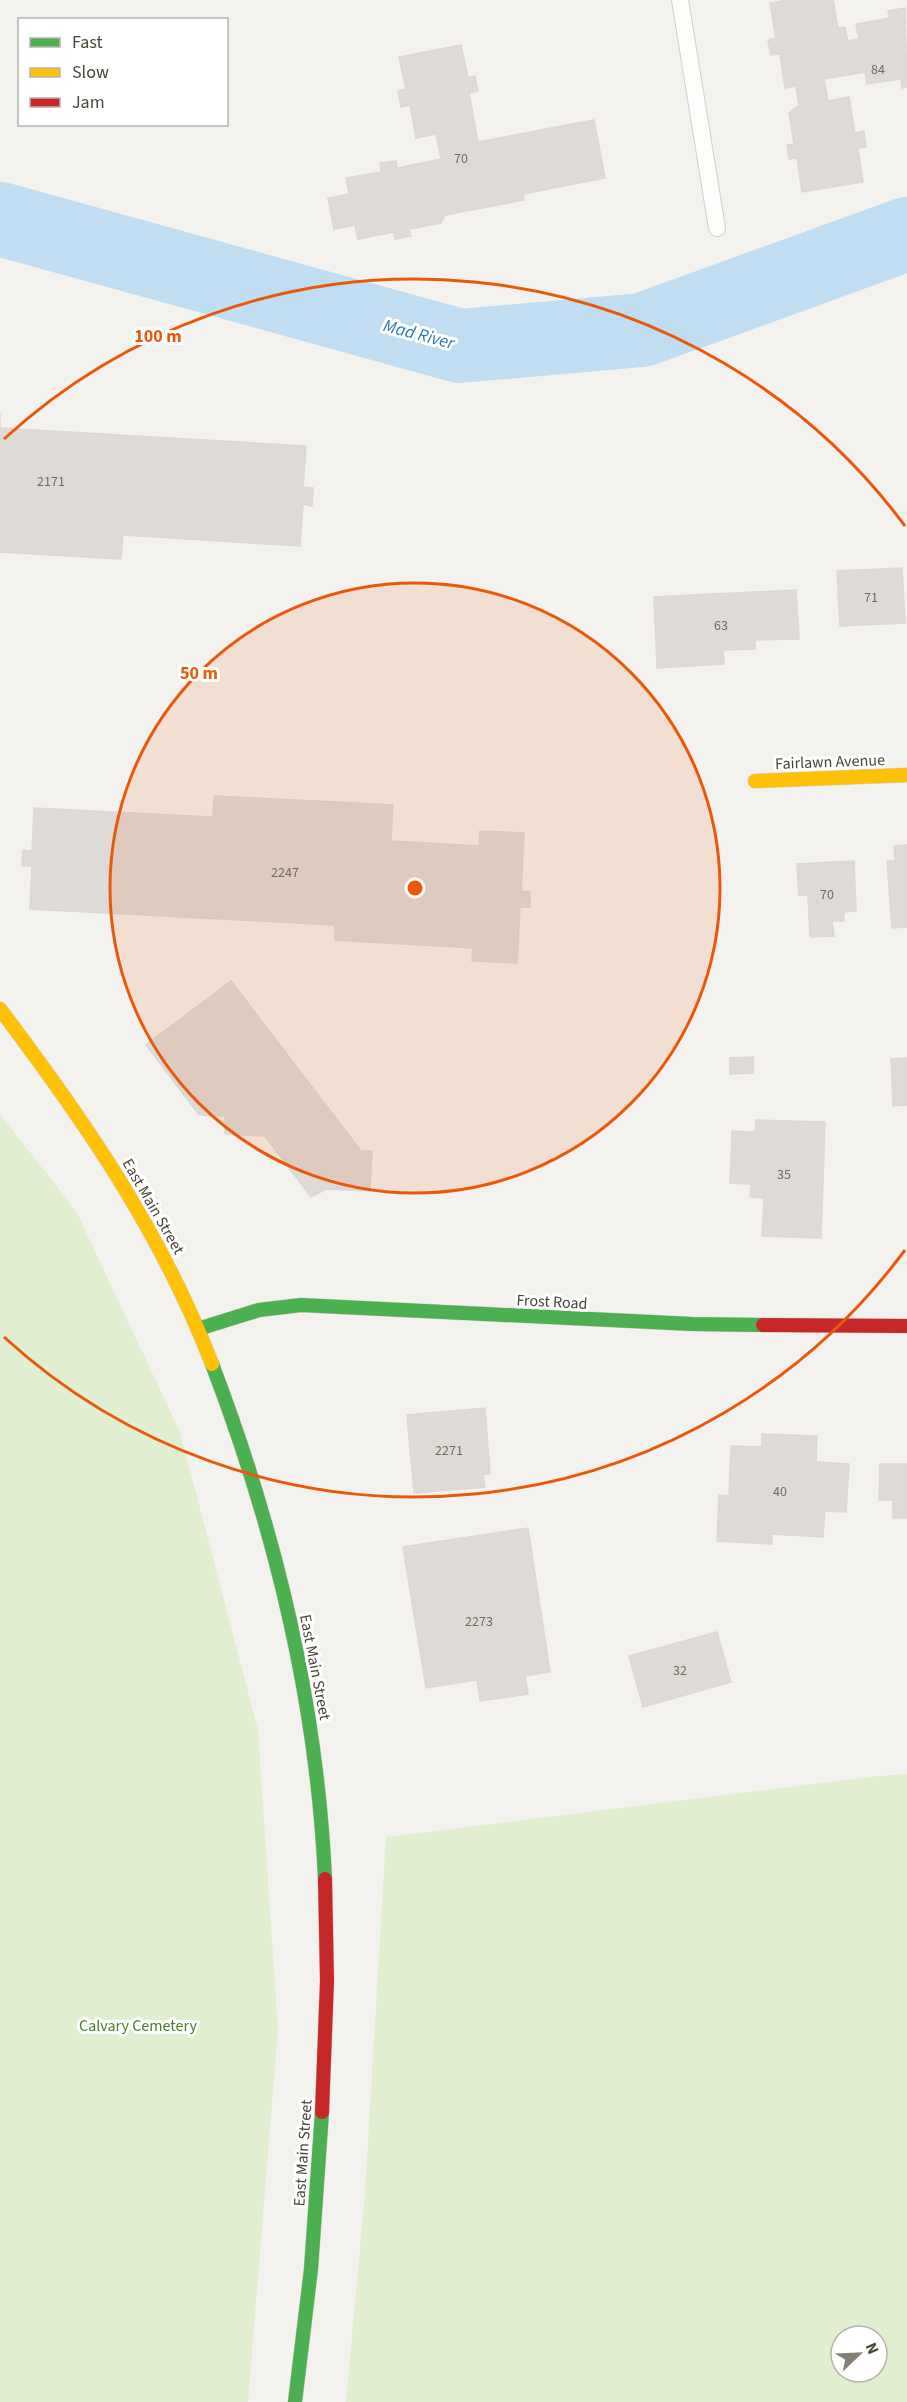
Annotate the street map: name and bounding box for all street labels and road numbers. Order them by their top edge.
street label: Fairlawn Avenue [775,749,885,775]
street label: East Main Street [117,1155,190,1259]
street label: Frost Road [516,1289,588,1315]
street label: East Main Street [294,1612,336,1722]
street label: East Main Street [288,2098,318,2207]

